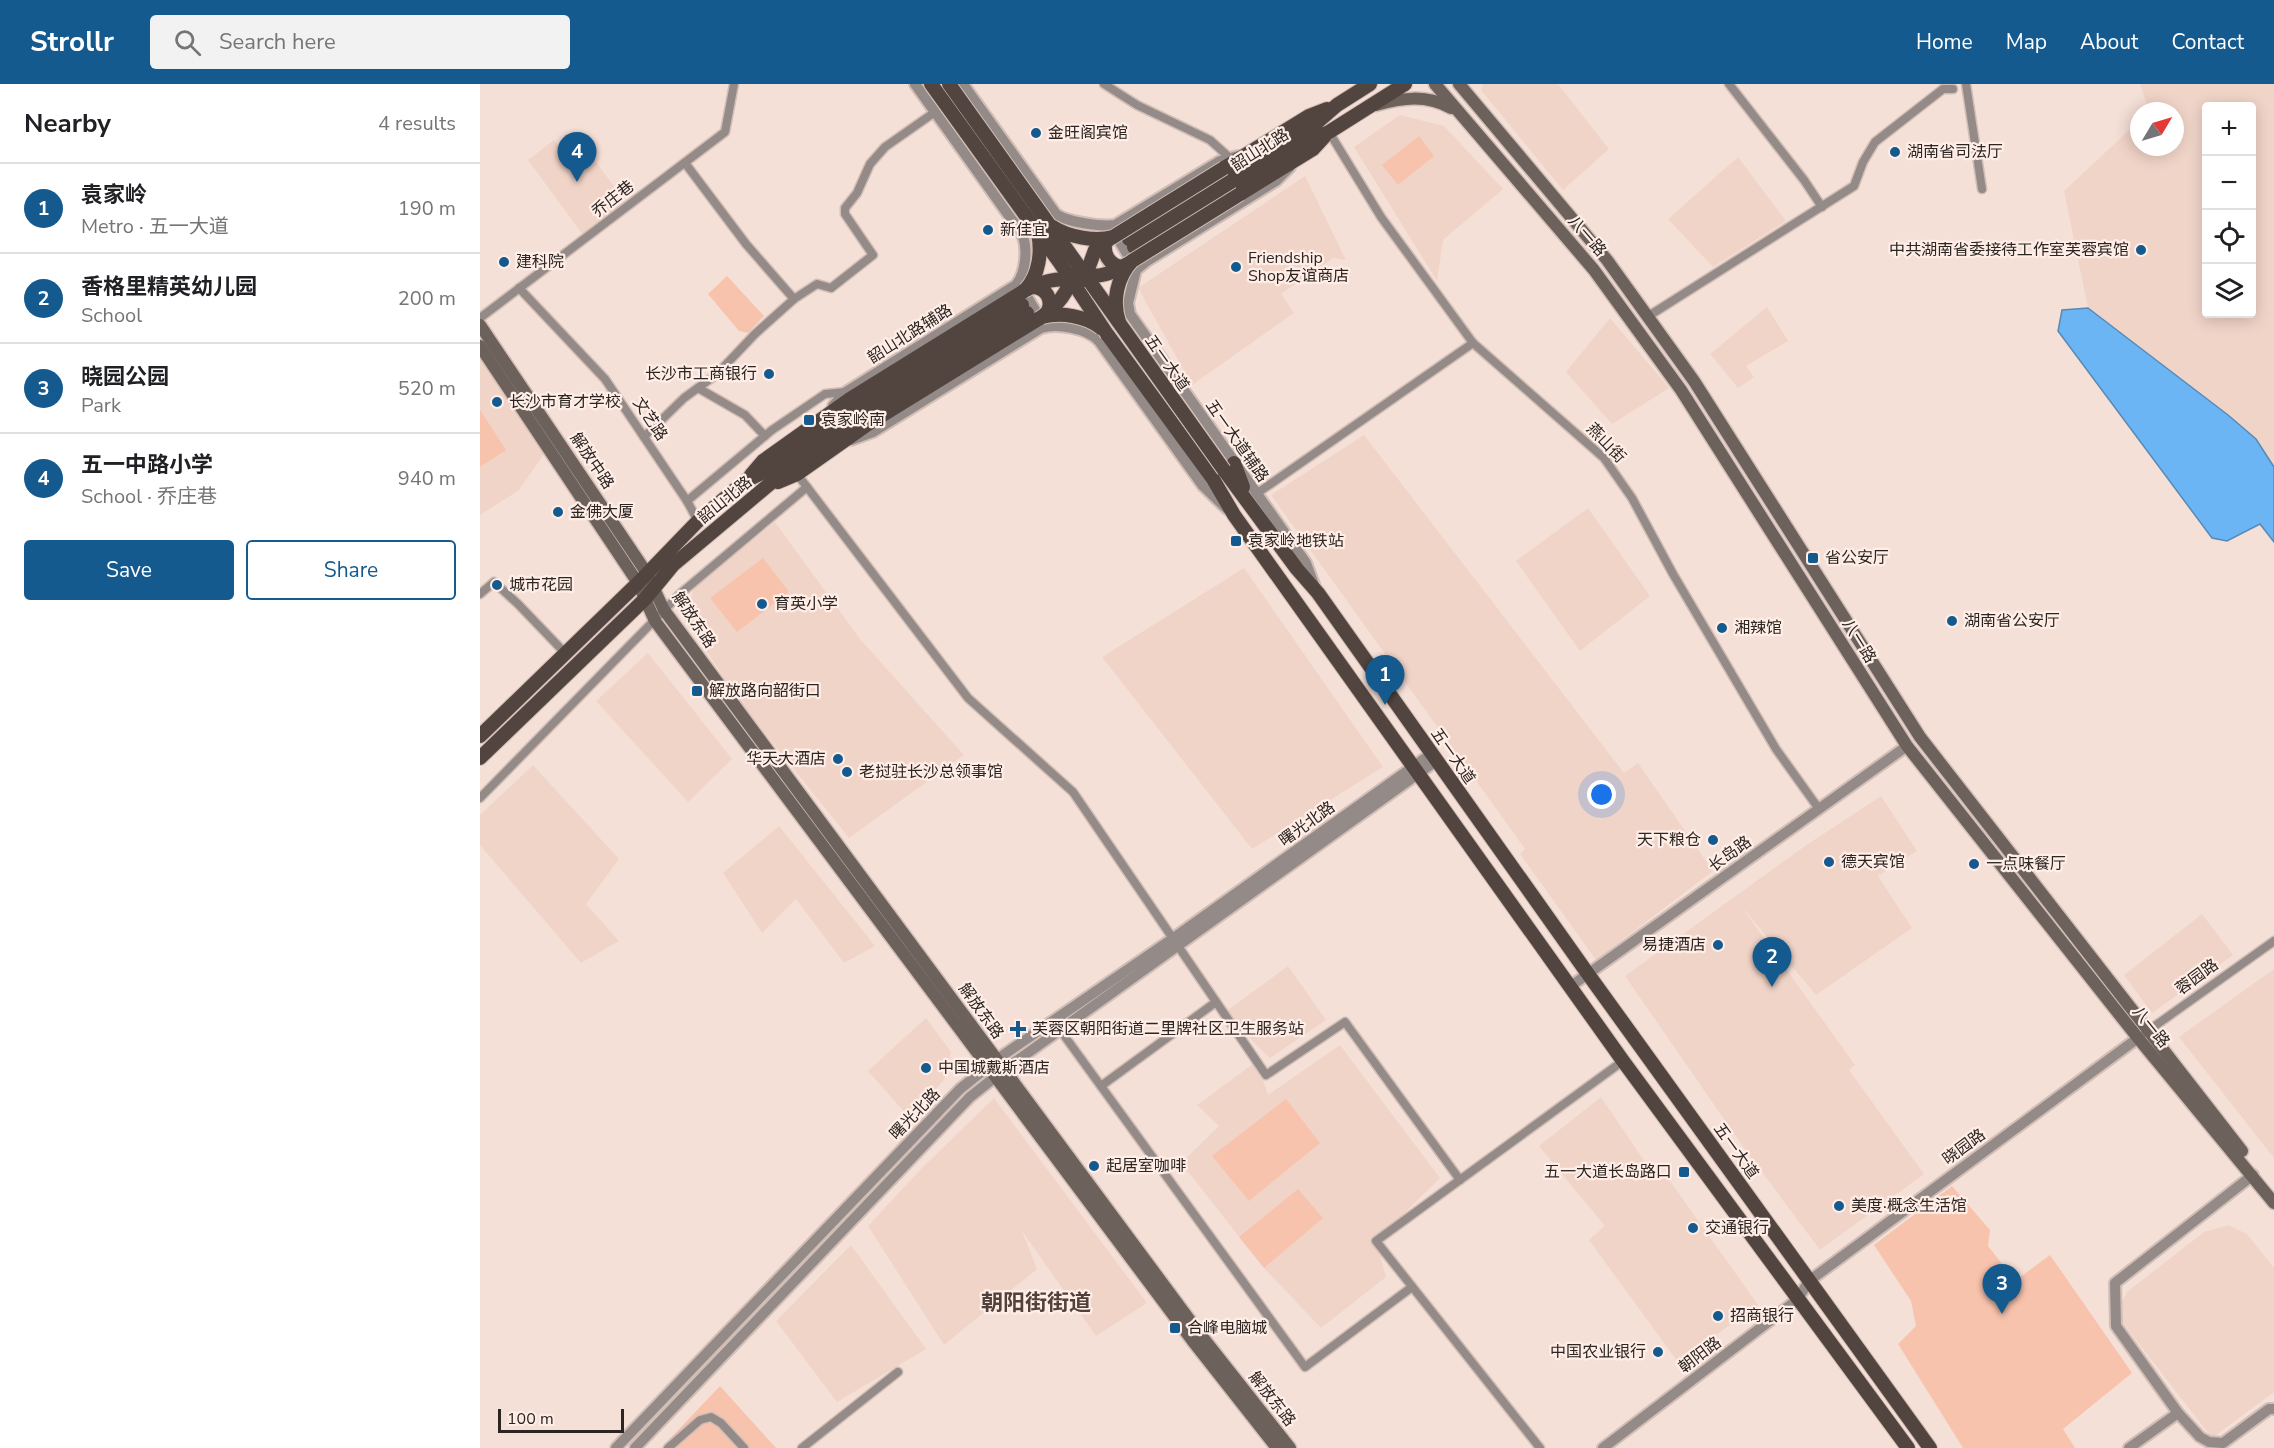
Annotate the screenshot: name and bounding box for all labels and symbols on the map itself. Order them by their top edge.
north arrow [2130,102,2184,156]
place label: 金旺阁宾馆 [1048,122,1128,144]
street label: 韶山北路 [1227,124,1293,176]
marker: 金旺阁宾馆 [1029,126,1043,140]
pin: 4 [558,132,596,182]
place label: 湖南省司法厅 [1907,141,2003,163]
marker: 湖南省司法厅 [1888,145,1902,159]
street label: 乔庄巷 [587,176,639,222]
street label: 八一路 [1563,211,1611,261]
place label: 新佳宜 [1000,219,1048,241]
marker: 新佳宜 [981,223,995,237]
place label: 中共湖南省委接待工作室芙蓉宾馆 [1889,239,2129,261]
marker: 中共湖南省委接待工作室芙蓉宾馆 [2134,243,2148,257]
place label: Friendship Shop友谊商店 [1248,247,1349,287]
place label: 建科院 [516,251,564,273]
marker: 建科院 [497,255,511,269]
marker: Friendship Shop友谊商店 [1229,260,1243,274]
street label: 韶山北路辅路 [863,299,957,369]
street label: 五一大道 [1140,330,1194,396]
place label: 长沙市工商银行 [645,363,757,385]
marker: 长沙市工商银行 [762,367,776,381]
place label: 长沙市育才学校 [509,391,621,413]
street label: 文艺路 [627,393,673,445]
marker: 长沙市育才学校 [490,395,504,409]
street label: 五一大道辅路 [1200,395,1274,487]
place label: 袁家岭南 [821,409,885,431]
marker: 袁家岭南 [802,413,816,427]
street label: 燕山街 [1581,418,1631,468]
street label: 解放中路 [565,428,619,494]
street label: 韶山北路 [693,471,757,529]
place label: 金佛大厦 [570,501,634,523]
marker: 金佛大厦 [551,505,565,519]
place label: 袁家岭地铁站 [1248,530,1344,552]
marker: 袁家岭地铁站 [1229,534,1243,548]
place label: 省公安厅 [1825,547,1889,569]
marker: 省公安厅 [1806,551,1820,565]
place label: 城市花园 [509,574,573,596]
marker: 城市花园 [490,578,504,592]
street label: 解放东路 [667,587,721,653]
place label: 育英小学 [774,593,838,615]
marker: 育英小学 [755,597,769,611]
place label: 湖南省公安厅 [1964,610,2060,632]
marker: 湖南省公安厅 [1945,614,1959,628]
street label: 八一路 [1837,615,1881,667]
place label: 湘辣馆 [1734,617,1782,639]
marker: 湘辣馆 [1715,621,1729,635]
pin: 1 [1366,656,1404,705]
place label: 解放路向韶街口 [709,680,821,702]
marker: 解放路向韶街口 [690,684,704,698]
street label: 五一大道 [1426,723,1480,789]
place label: 华天大酒店 [746,748,826,770]
marker: 华天大酒店 [831,752,845,766]
place label: 老挝驻长沙总领事馆 [859,761,1003,783]
marker: 老挝驻长沙总领事馆 [840,765,854,779]
your location [1587,780,1616,809]
street label: 曙光北路 [1275,796,1339,852]
place label: 天下粮仓 [1637,829,1701,851]
street label: 长岛路 [1704,831,1756,877]
marker: 天下粮仓 [1706,833,1720,847]
place label: 德天宾馆 [1841,851,1905,873]
place label: 一点味餐厅 [1986,853,2066,875]
marker: 德天宾馆 [1822,855,1836,869]
marker: 一点味餐厅 [1967,857,1981,871]
place label: 易捷酒店 [1642,934,1706,956]
marker: 易捷酒店 [1711,938,1725,952]
pin: 2 [1752,938,1792,987]
street label: 蓉园路 [2171,954,2223,1000]
street label: 解放东路 [953,979,1009,1043]
street label: 八一路 [2127,1001,2175,1053]
place label: 芙蓉区朝阳街道二里牌社区卫生服务站 [1032,1018,1304,1040]
marker: 芙蓉区朝阳街道二里牌社区卫生服务站 [1009,1020,1027,1038]
place label: 中国城戴斯酒店 [938,1057,1050,1079]
marker: 中国城戴斯酒店 [919,1061,933,1075]
street label: 曙光北路 [885,1083,945,1145]
street label: 五一大道 [1708,1119,1764,1183]
street label: 晓园路 [1938,1124,1990,1170]
place label: 起居室咖啡 [1106,1155,1186,1177]
marker: 起居室咖啡 [1087,1159,1101,1173]
place label: 五一大道长岛路口 [1544,1161,1672,1183]
marker: 五一大道长岛路口 [1677,1165,1691,1179]
place label: 美度·概念生活馆 [1851,1195,1967,1217]
marker: 美度·概念生活馆 [1832,1199,1846,1213]
place label: 交通银行 [1705,1217,1769,1239]
marker: 交通银行 [1686,1221,1700,1235]
pin: 3 [1982,1264,2021,1314]
district label: 朝阳街街道 [981,1288,1091,1318]
place label: 招商银行 [1730,1305,1794,1327]
marker: 招商银行 [1711,1309,1725,1323]
place label: 合峰电脑城 [1187,1317,1267,1339]
marker: 合峰电脑城 [1168,1321,1182,1335]
street label: 朝阳路 [1674,1332,1726,1378]
place label: 中国农业银行 [1550,1341,1646,1363]
marker: 中国农业银行 [1651,1345,1665,1359]
street label: 解放东路 [1244,1367,1300,1431]
scale bar [498,1406,624,1434]

